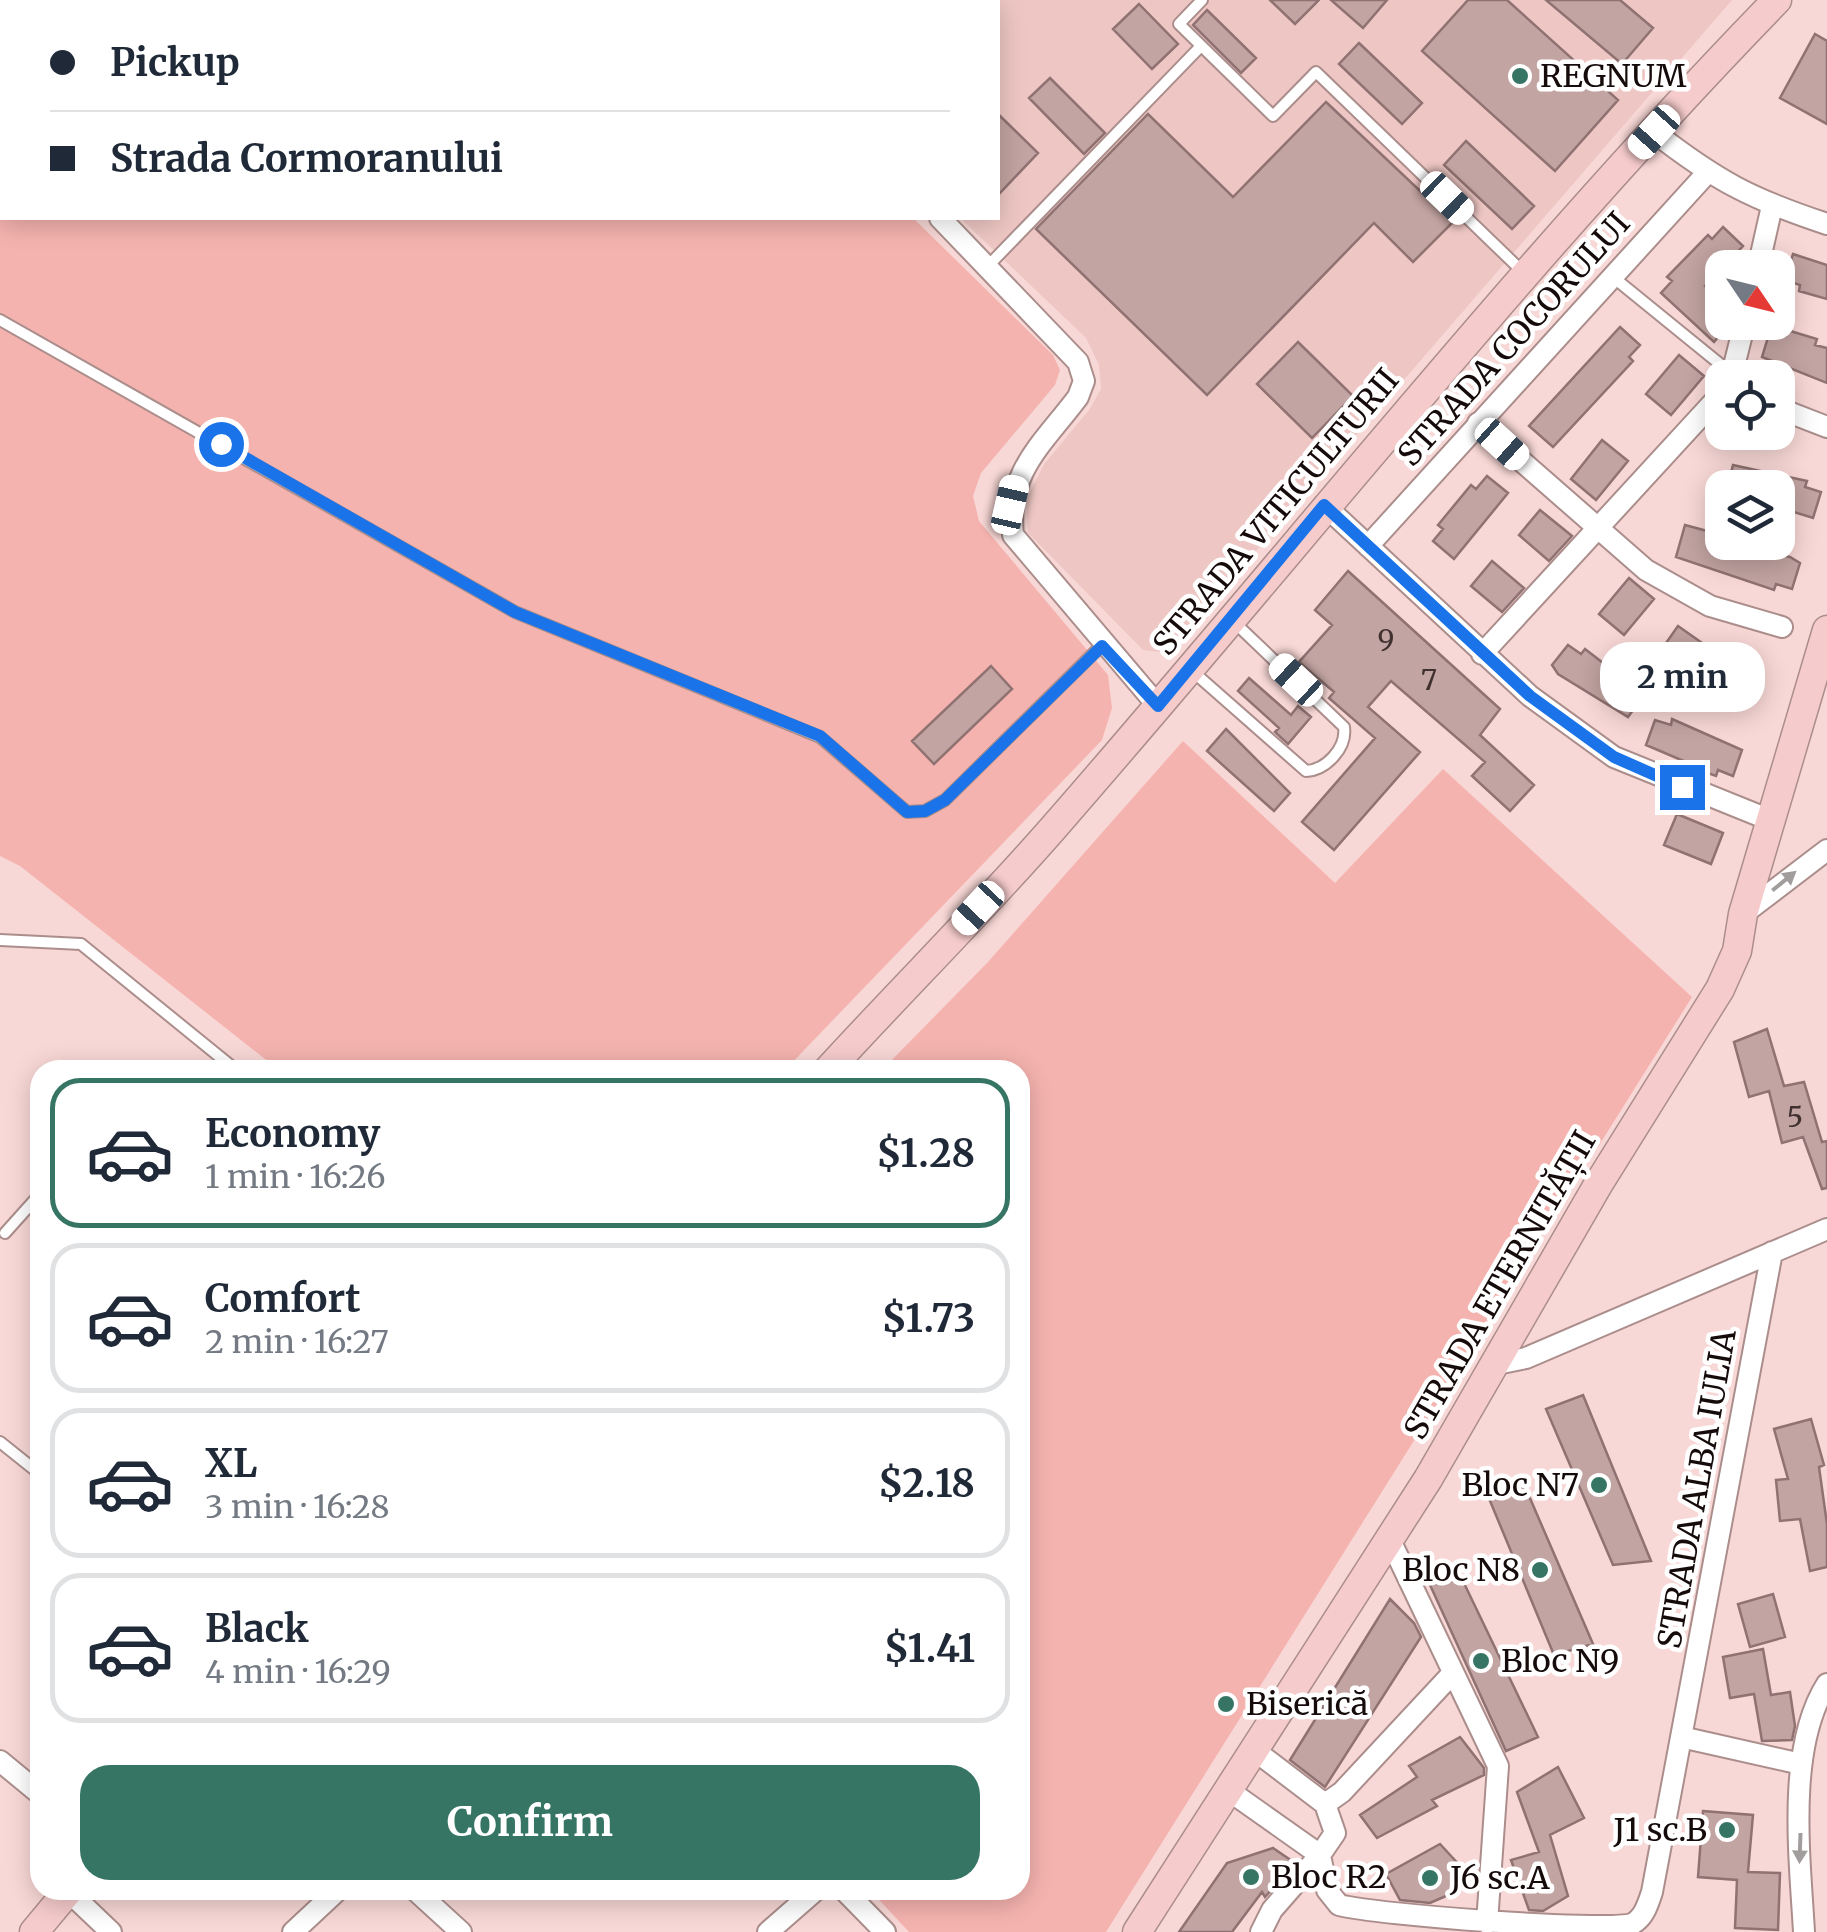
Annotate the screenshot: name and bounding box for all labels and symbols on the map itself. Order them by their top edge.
place label: REGNUM [1540,56,1687,96]
marker: REGNUM [1509,65,1531,87]
car [1623,100,1685,164]
car [1415,166,1479,230]
street label: STRADA COCORULUI [1389,204,1639,474]
north arrow [1705,250,1795,340]
street label: STRADA VITICULTURII [1145,361,1407,663]
car [1470,413,1534,475]
route start [199,422,244,467]
car [989,472,1031,538]
house number: 9 [1378,622,1394,658]
callout: 2 min [1600,642,1764,712]
car [1264,649,1328,711]
house number: 7 [1421,662,1437,698]
route end [1660,765,1705,810]
one-way arrow [1771,870,1796,892]
car [947,876,1009,940]
house number: 5 [1787,1099,1803,1135]
street label: STRADA ETERNITĂȚII [1395,1124,1605,1446]
street label: STRADA ALBA IULIA [1649,1326,1745,1652]
place label: Bloc N7 [1462,1465,1579,1505]
marker: Bloc N7 [1588,1474,1610,1496]
place label: Bloc N8 [1402,1550,1520,1590]
marker: Bloc N8 [1529,1559,1551,1581]
place label: Bloc N9 [1501,1641,1619,1681]
marker: Bloc N9 [1470,1650,1492,1672]
place label: Biserică [1246,1684,1368,1724]
marker: Biserică [1215,1693,1237,1715]
place label: J1 sc.B [1613,1810,1707,1850]
marker: J1 sc.B [1716,1819,1738,1841]
one-way arrow [1791,1832,1807,1864]
place label: Bloc R2 [1271,1857,1387,1897]
place label: J6 sc.A [1449,1858,1550,1898]
marker: Bloc R2 [1240,1866,1262,1888]
marker: J6 sc.A [1419,1867,1441,1889]

